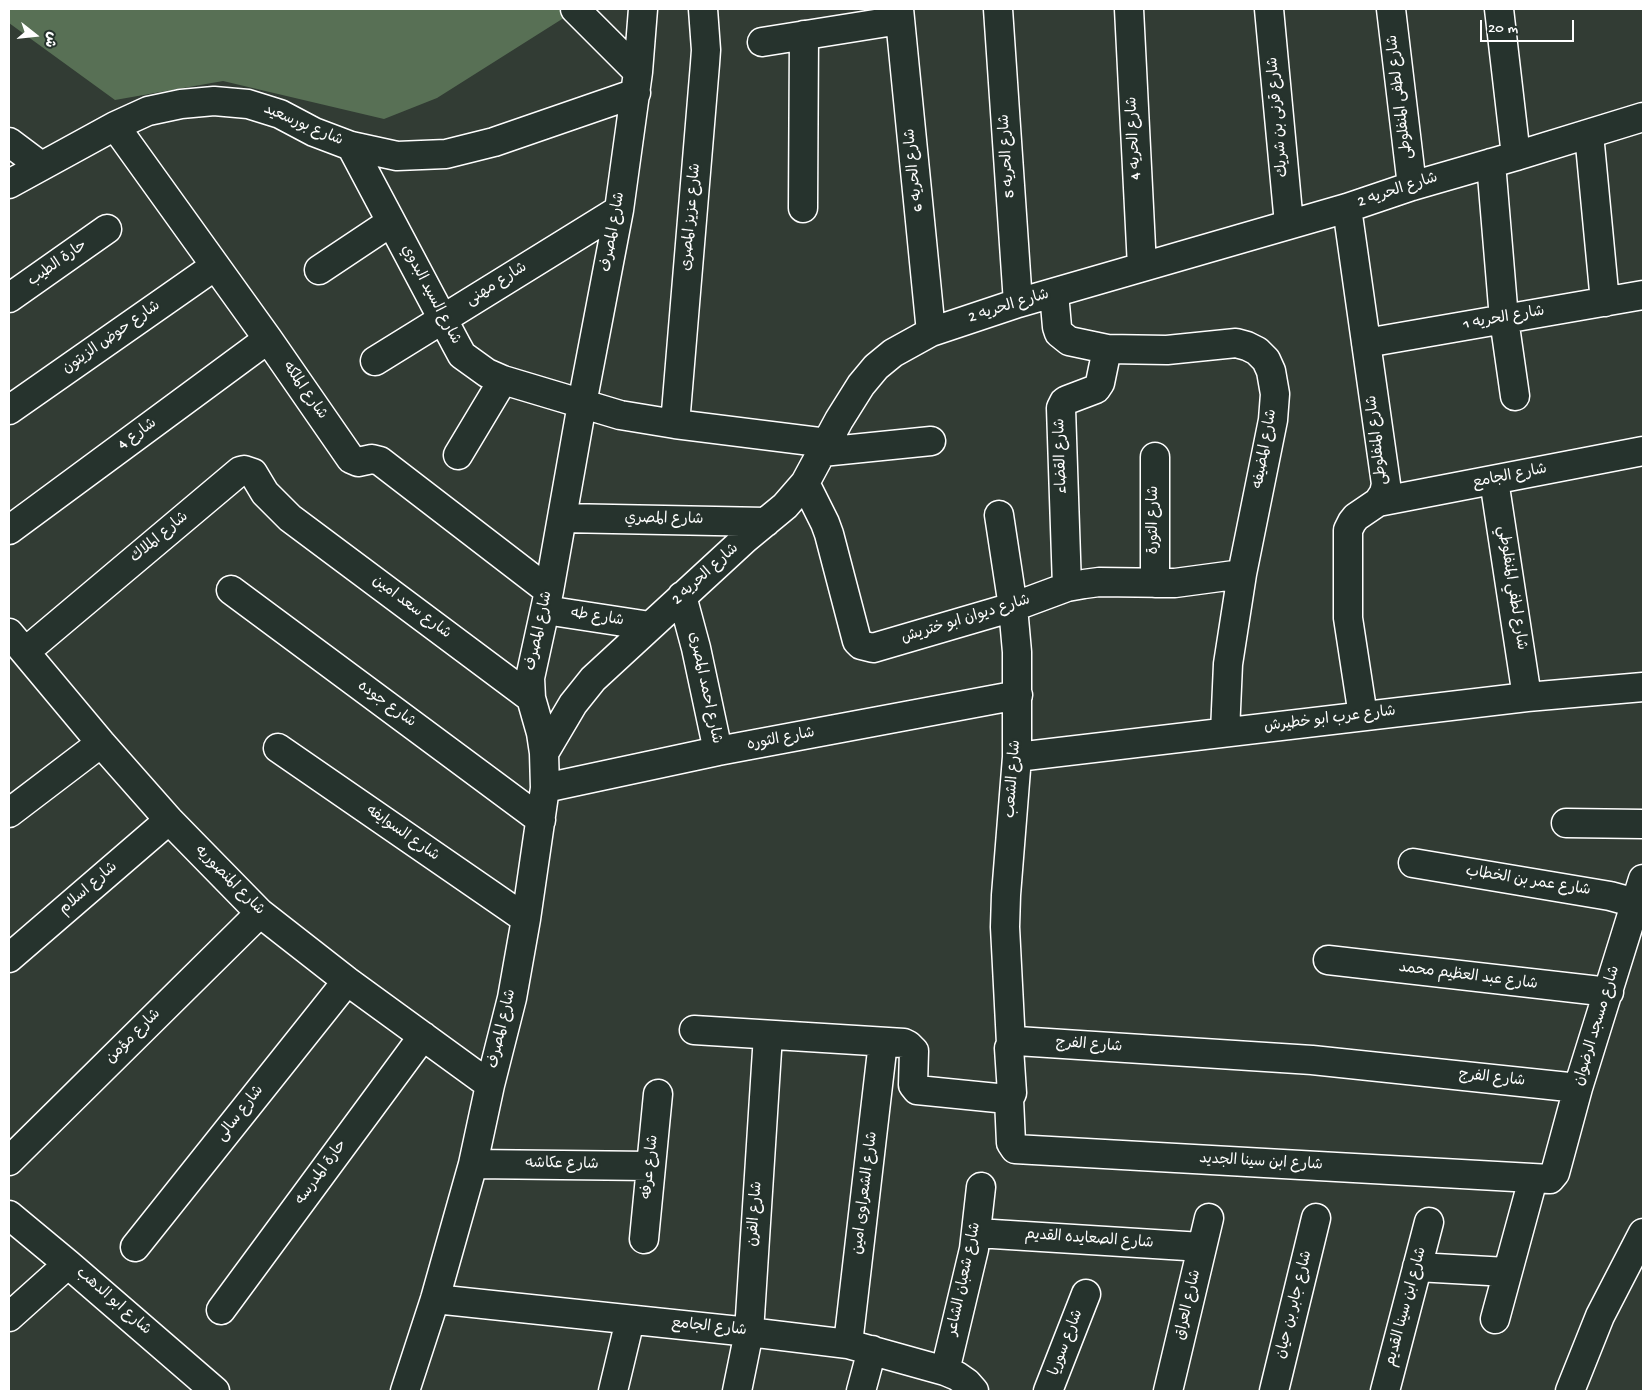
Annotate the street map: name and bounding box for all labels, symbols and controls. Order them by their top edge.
north arrow [10,10,60,60]
scale bar [1482,10,1576,42]
text: 20 m [1488,20,1518,38]
text: ش [40,30,60,49]
street label: شارع لطفى المنفلوطى [1384,34,1418,160]
street label: شارع قرنى بن شريك [1265,56,1293,178]
street label: شارع الحريه 4 [1124,96,1146,180]
street label: شارع بورسعيد [261,101,345,151]
street label: شارع الحريه 5 [996,113,1020,199]
street label: شارع الحريه 6 [902,127,928,213]
street label: شارع عزيز المصرى [678,162,706,272]
street label: شارع الحريه 2 [1356,170,1440,212]
street label: شارع المصرف [598,191,630,273]
street label: حارة الطيب [25,237,91,291]
street label: شارع السيد البدوي [396,242,464,348]
street label: شارع مهنى [463,259,531,311]
street label: شارع الحريه 2 [966,286,1052,328]
street label: شارع حوض الزيتون [60,298,164,378]
street label: شارع الحريه 1 [1462,303,1546,335]
street label: شارع الملكه [278,359,330,423]
street label: شارع المنفلوطى [1364,394,1392,486]
street label: شارع المضيفه [1250,408,1282,490]
street label: شارع 4 [115,415,161,455]
street label: شارع القضاء [1052,418,1072,494]
street label: شارع الجامع [1471,461,1549,493]
street label: شارع الثورة [1146,486,1164,554]
street label: شارع الملاك [127,509,193,567]
street label: شارع المصري [624,510,704,530]
street label: شارع لطفي المنفلوطي [1492,525,1530,651]
street label: شارع الحريه 2 [669,540,743,610]
street label: شارع سعد امين [368,572,454,644]
street label: شارع المصرف [523,590,557,672]
street label: شارع ديوان ابو ختريش [900,592,1032,648]
street label: شارع طه [569,605,625,631]
street label: شارع احمد المصرى [683,630,725,746]
street label: شارع جوده [353,678,419,732]
street label: شارع عرب ابو خطيرش [1263,703,1397,737]
street label: شارع الثوره [745,725,817,755]
street label: شارع الشعب [1002,739,1026,819]
street label: شارع السوايفه [362,802,442,866]
street label: شارع المنصوريه [190,842,268,920]
street label: شارع اسلام [56,859,122,919]
street label: شارع عمر بن الخطاب [1464,863,1592,901]
street label: شارع عبد العظيم محمد [1397,960,1539,994]
street label: شارع مسجد الرضوان [1571,964,1625,1088]
street label: شارع المصرف [485,988,521,1070]
street label: شارع مؤمن [103,1006,165,1068]
street label: شارع الفرج [1055,1035,1123,1057]
street label: شارع الفرج [1458,1067,1526,1091]
street label: شارع سالى [213,1082,269,1146]
street label: شارع الشعراوى امين [850,1131,882,1255]
street label: شارع عرفه [639,1134,663,1200]
street label: حارة المدرسه [292,1137,352,1209]
street label: شارع ابن سينا الجديد [1199,1151,1323,1175]
street label: شارع عكاشه [525,1155,599,1175]
street label: شارع الفرن [745,1181,767,1247]
street label: شارع شعبان الشاعر [944,1221,986,1337]
street label: شارع الصعايده القديم [1024,1227,1154,1253]
street label: شارع ابن سينا القديم [1382,1245,1432,1369]
street label: شارع جابر بن حيان [1273,1249,1317,1361]
street label: شارع ابو الدهب [72,1264,154,1340]
street label: شارع العراق [1172,1268,1206,1342]
street label: شارع سوريا [1046,1307,1088,1379]
street label: شارع الجامع [671,1315,747,1341]

